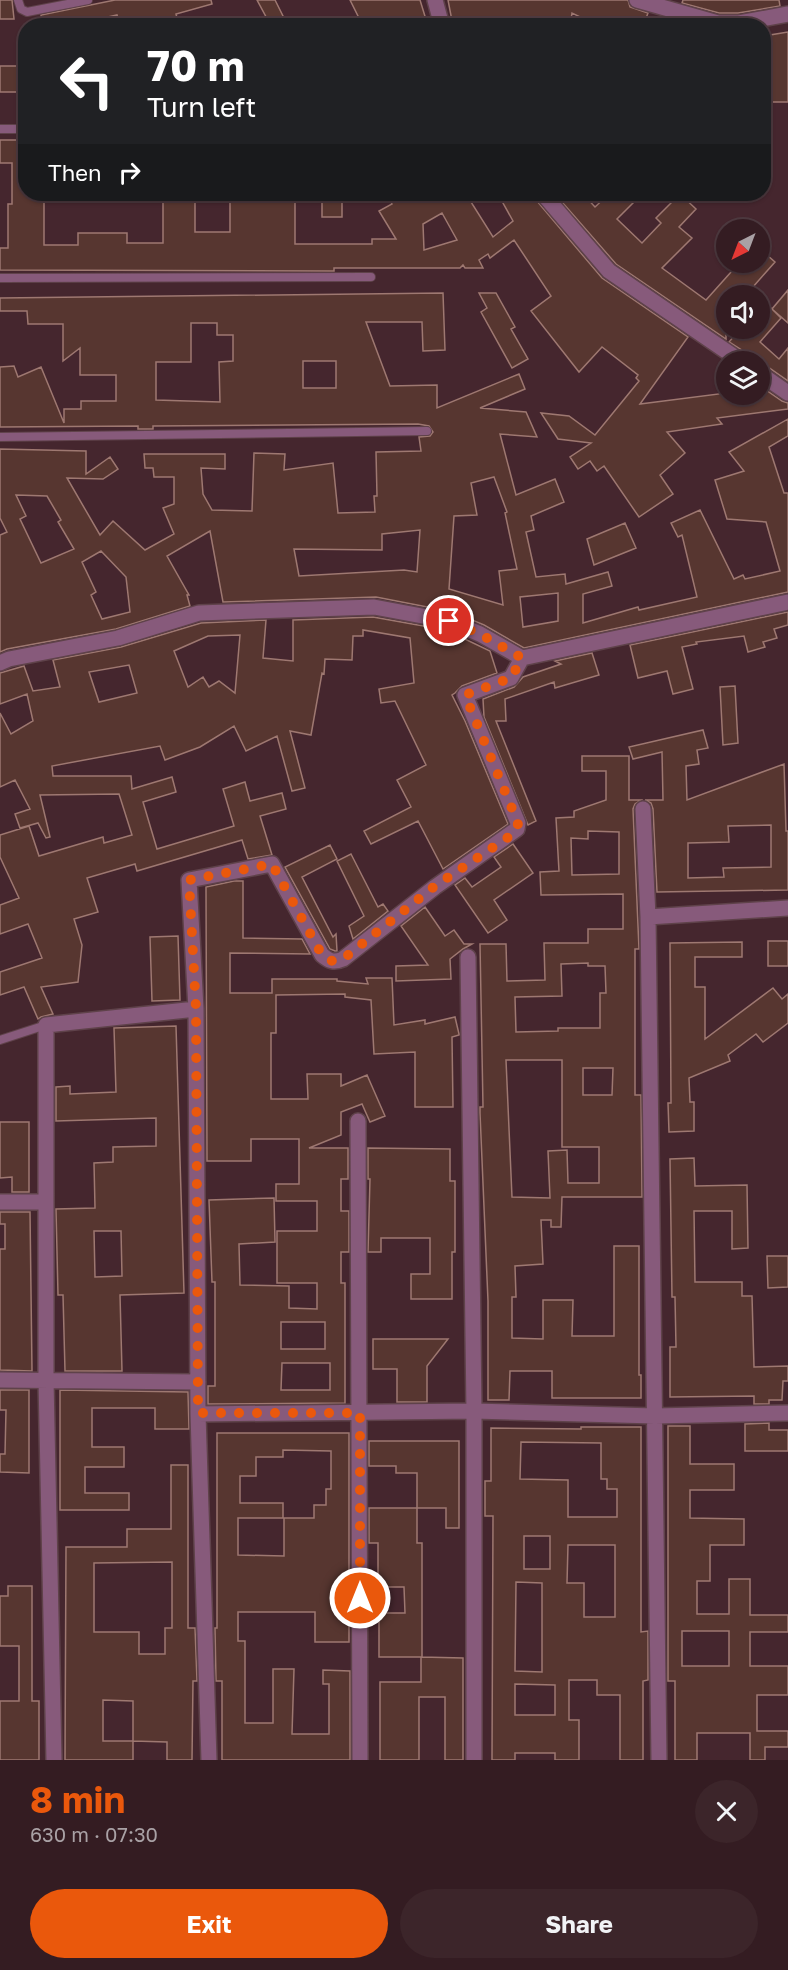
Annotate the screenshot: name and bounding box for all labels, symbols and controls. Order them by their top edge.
text: 70 m [147,40,244,90]
icon: left [48,42,126,120]
text: Turn left [147,91,256,123]
icon: right [113,156,146,189]
text: Then [48,159,101,186]
north arrow [716,219,770,273]
map controls [716,219,770,405]
button: sound [716,285,770,339]
button: layers [716,351,770,405]
pin [423,595,474,646]
icon: arrive [432,604,465,637]
position arrow [328,1566,392,1630]
text: 8 min [30,1778,125,1821]
button: close [695,1780,758,1843]
text: 630 m · 07:30 [30,1822,158,1846]
button: Exit [30,1889,388,1958]
button: Share [400,1889,758,1958]

